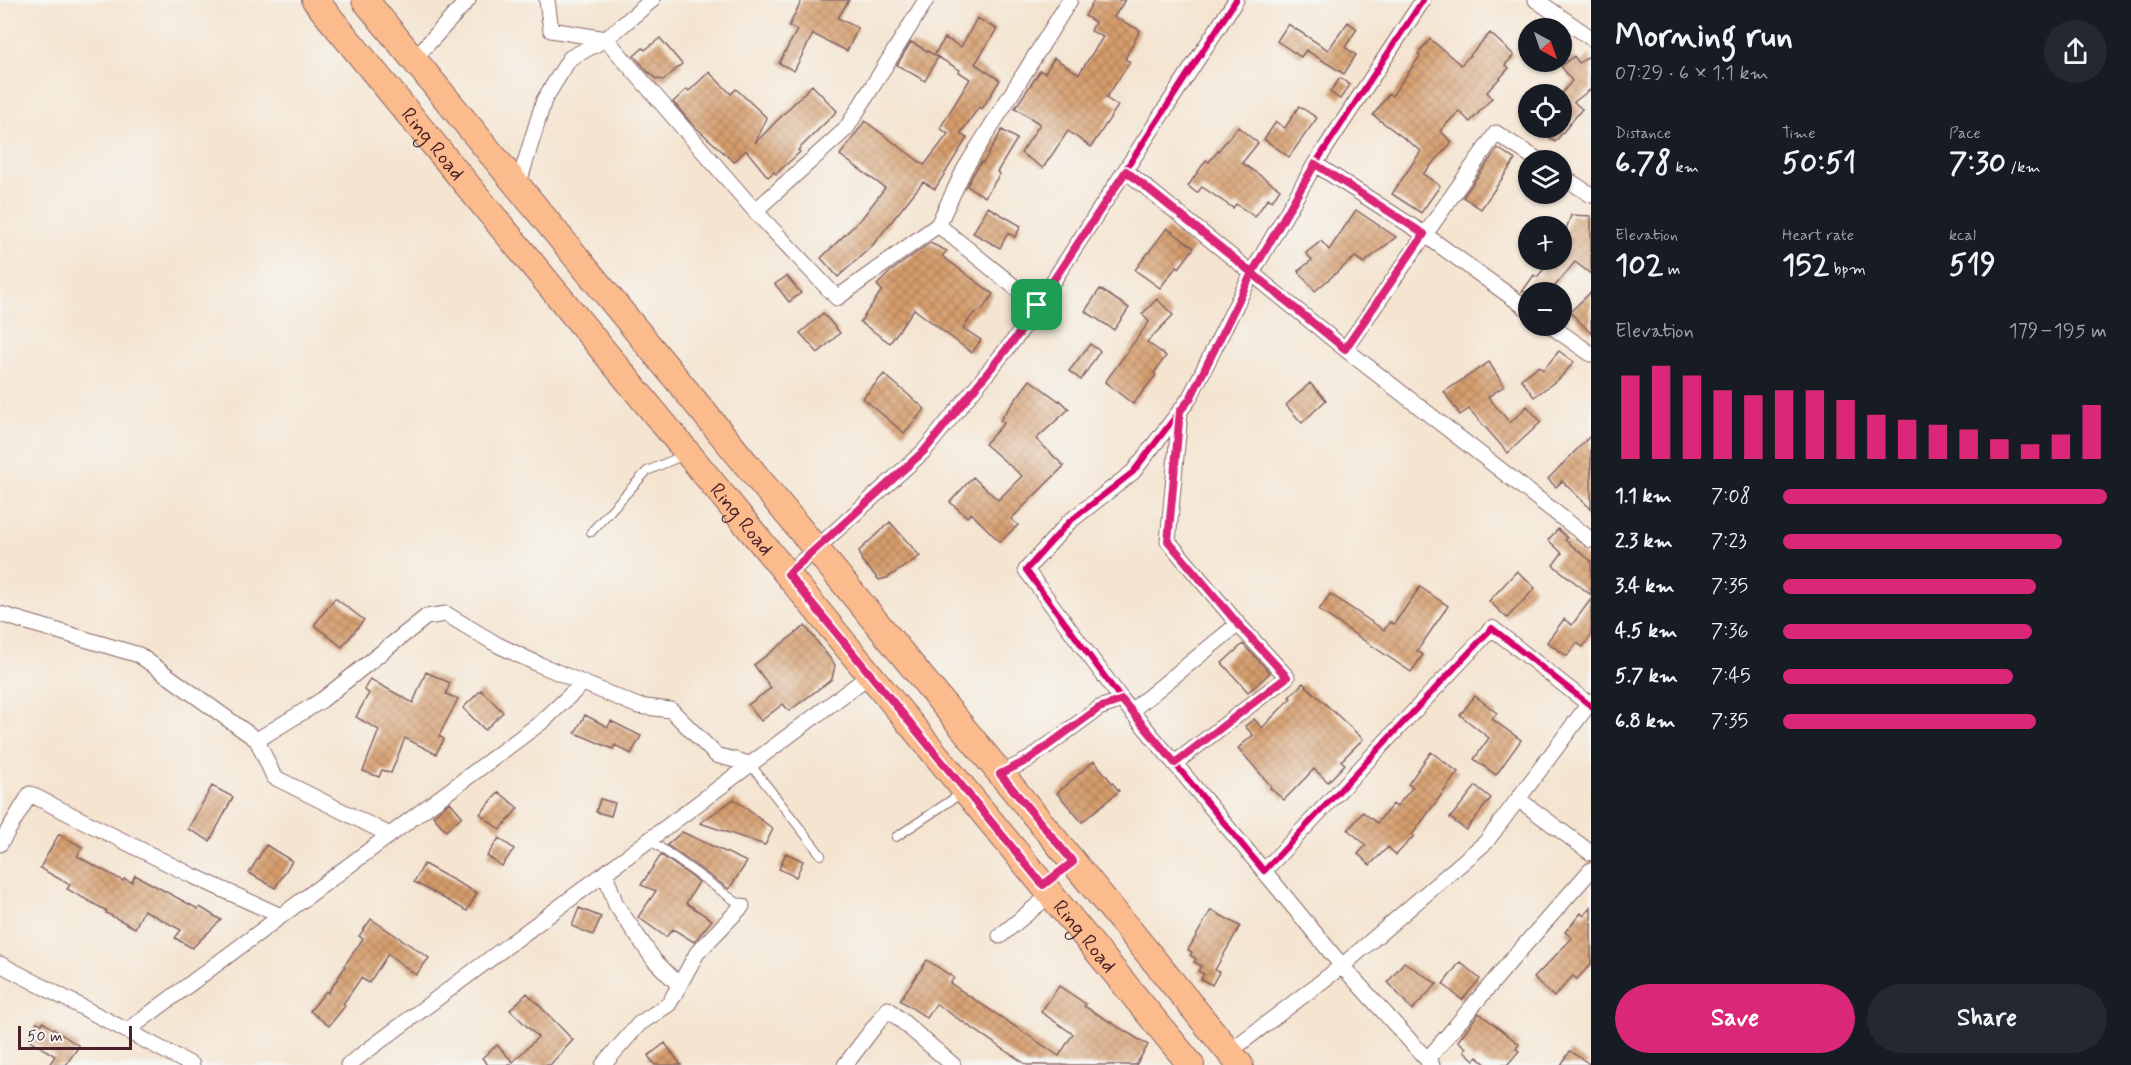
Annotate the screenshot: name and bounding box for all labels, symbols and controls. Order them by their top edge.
text: Morning run [1615,15,1793,59]
north arrow [1518,18,1572,72]
map controls [1518,18,1572,336]
button: share [2044,20,2107,83]
text: 07:29 · 6 × 1.1 km [1615,60,1769,87]
button: locate [1518,84,1572,138]
street label: Ring Road [394,102,471,187]
text: Distance [1615,123,1671,144]
text: Time [1782,123,1816,144]
text: Pace [1949,123,1981,144]
text: 6.78 [1615,144,1671,183]
text: 50:51 [1782,144,1856,183]
text: 7:30 [1949,144,2006,183]
button: layers [1518,150,1572,204]
text: km [1671,157,1699,178]
text: /km [2006,157,2041,178]
button: + [1518,216,1572,270]
text: Elevation [1615,225,1678,246]
text: Heart rate [1782,225,1854,246]
text: kcal [1949,225,1976,246]
text: 102 [1615,246,1663,285]
text: 152 [1782,246,1829,285]
text: 519 [1949,246,1996,285]
text: m [1663,259,1681,280]
text: bpm [1829,259,1866,280]
pin [1011,279,1062,330]
button: − [1518,282,1572,336]
icon: arrive [1020,288,1053,321]
text: Elevation [1615,318,1694,345]
text: 179–195 m [2009,318,2107,345]
street label: Ring Road [703,477,779,562]
text: 1.1 km [1615,483,1672,510]
text: 7:08 [1711,483,1751,510]
text: 2.3 km [1615,528,1673,555]
text: 7:23 [1711,528,1747,555]
text: 3.4 km [1615,573,1674,600]
text: 7:35 [1711,573,1748,600]
text: 4.5 km [1615,618,1677,645]
text: 7:36 [1711,618,1749,645]
text: 5.7 km [1615,663,1678,690]
text: 7:45 [1711,663,1751,690]
text: 6.8 km [1615,708,1675,735]
text: 7:35 [1711,708,1748,735]
street label: Ring Road [1046,894,1123,979]
button: Save [1615,984,1855,1053]
button: Share [1867,984,2107,1053]
scale bar [18,1023,132,1050]
text: 50 m [27,1026,63,1047]

